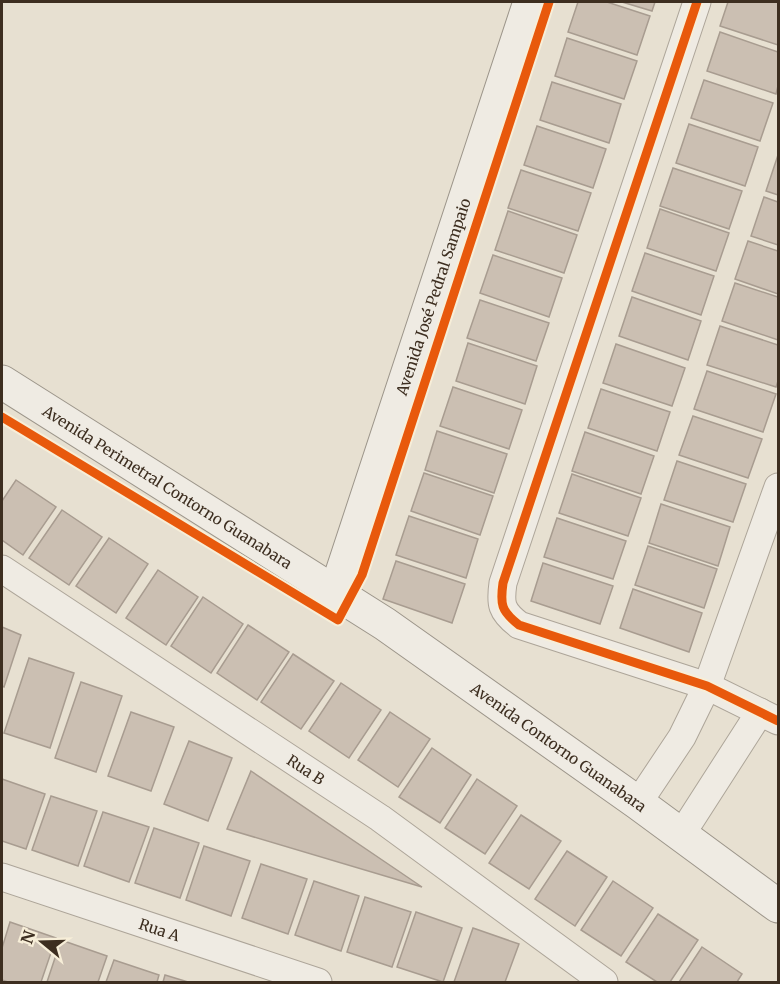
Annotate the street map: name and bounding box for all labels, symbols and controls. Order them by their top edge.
street label: Avenida José Pedral Sampaio [391,195,474,399]
street label: Avenida Perimetral Contorno Guanabara [39,400,296,573]
street label: Avenida Contorno Guanabara [466,678,650,816]
street label: Rua B [283,750,328,789]
north arrow [12,912,72,972]
street label: Rua A [137,914,183,945]
text: N [16,928,39,946]

